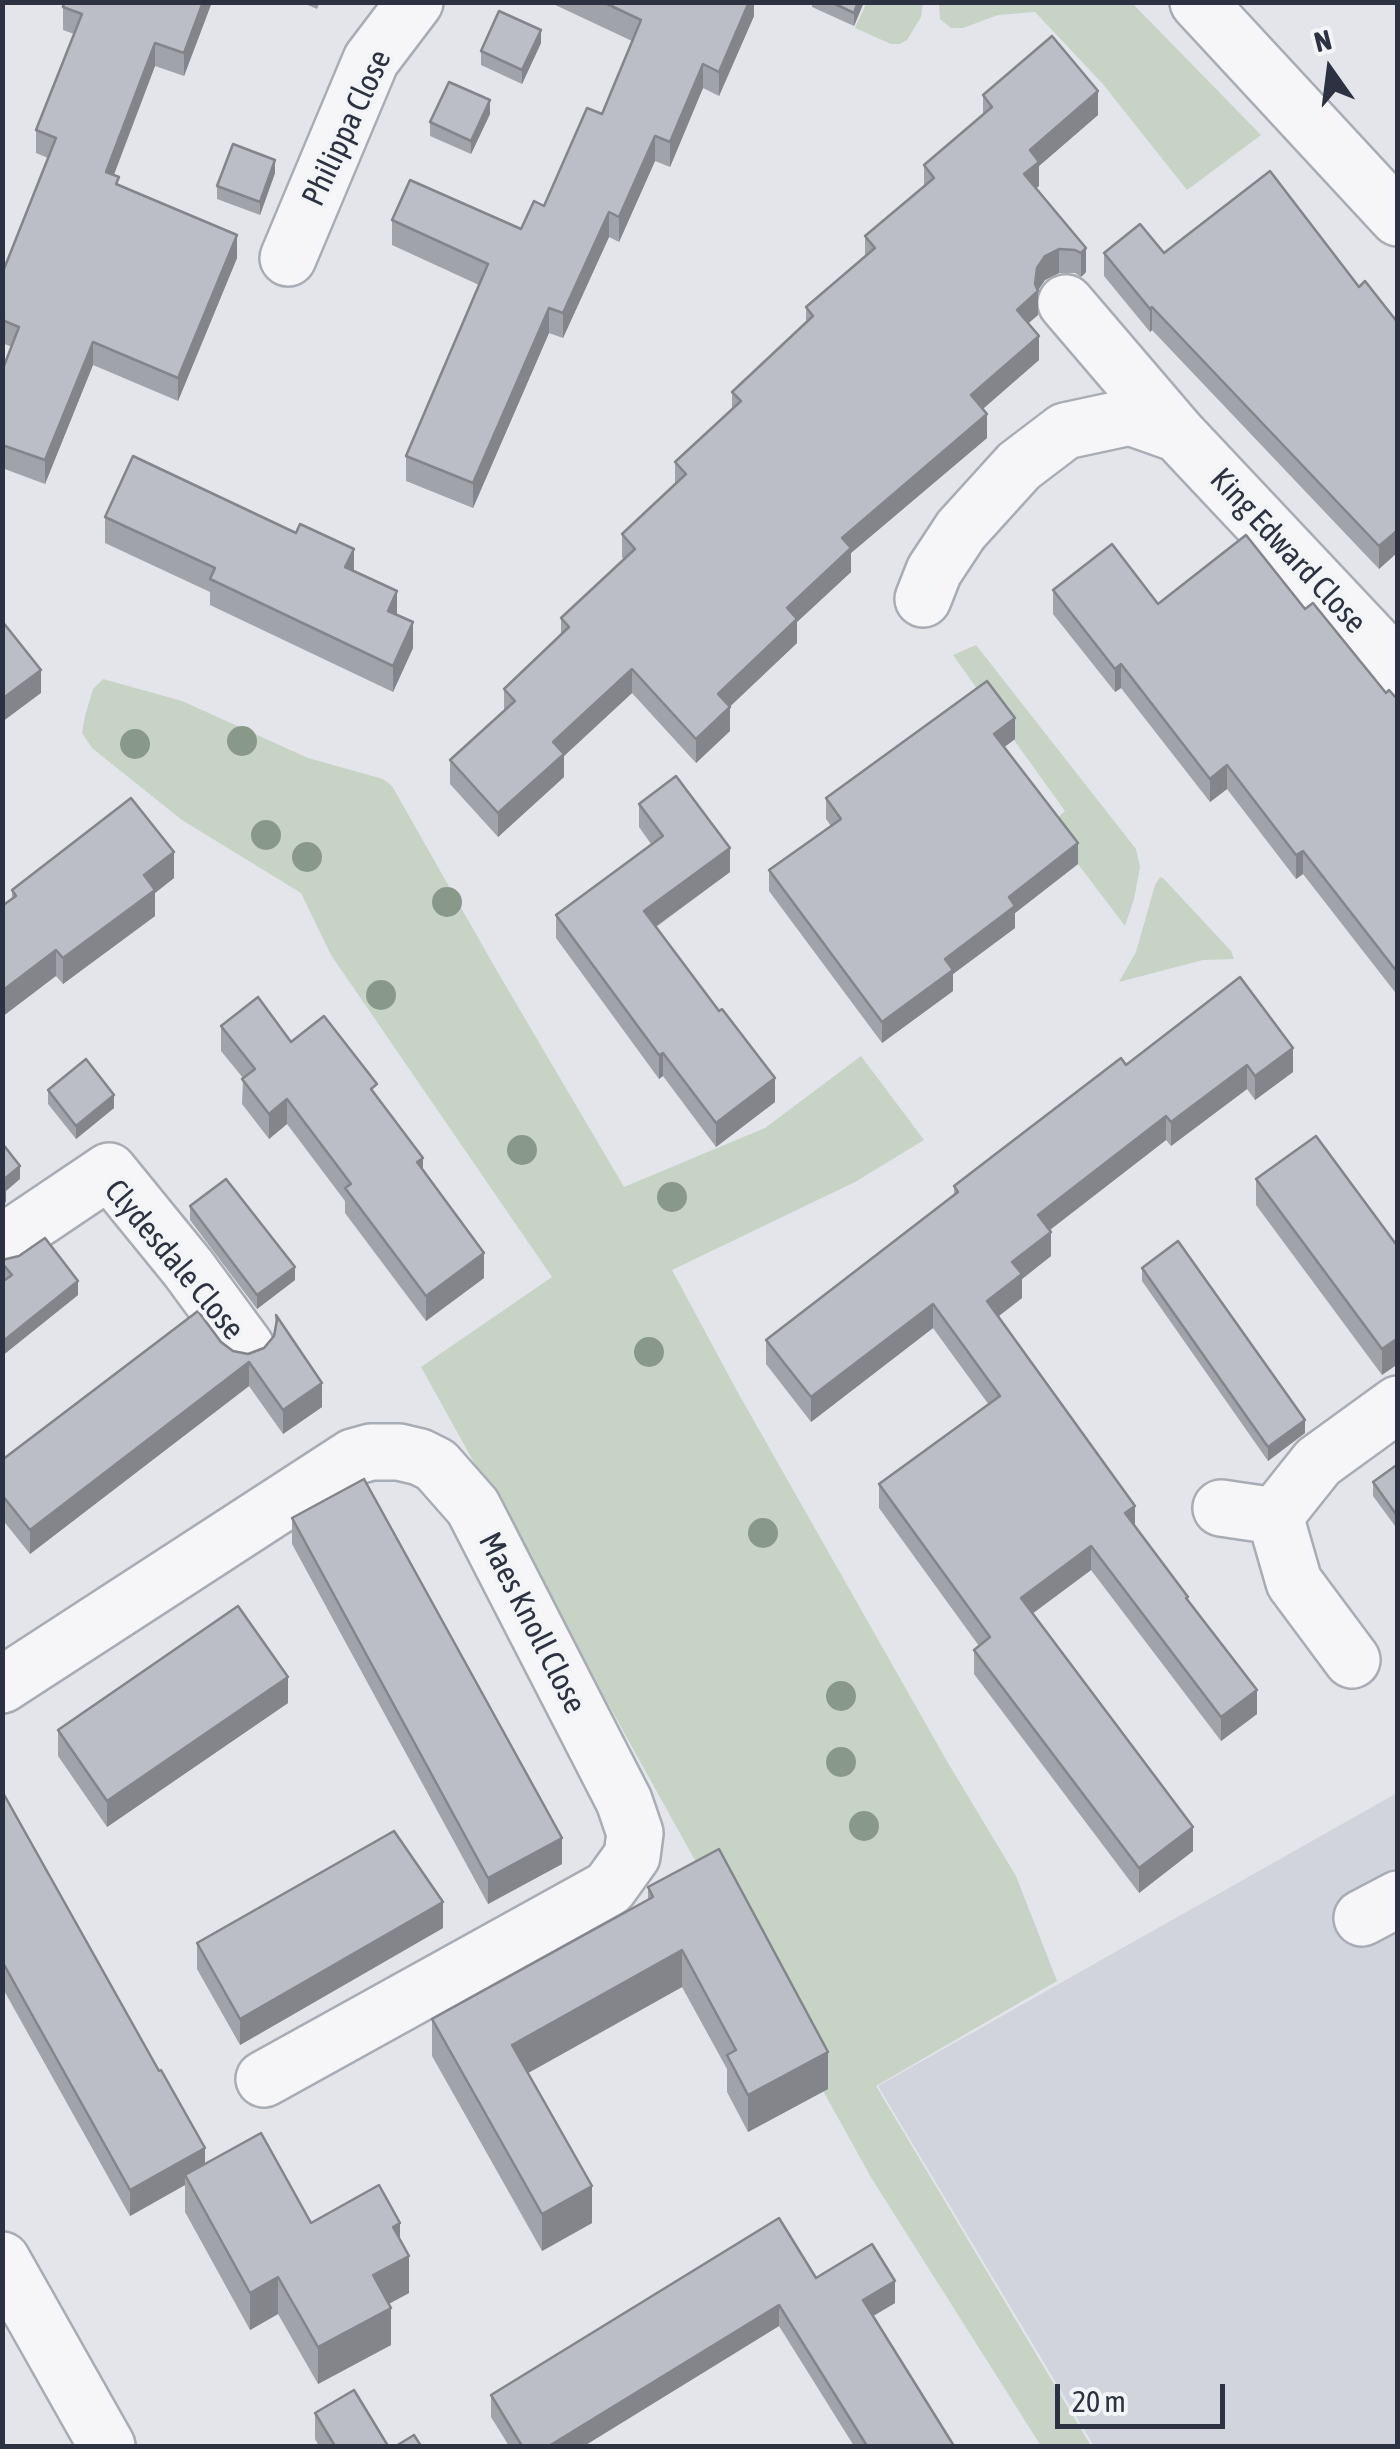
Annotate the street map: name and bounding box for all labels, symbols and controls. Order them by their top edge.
north arrow [1280,20,1380,120]
text: N [1311,23,1335,58]
street label: Philippa Close [294,44,400,212]
street label: King Edward Close [1202,461,1374,641]
street label: Clydesdale Close [96,1172,252,1348]
street label: Maes Knoll Close [470,1526,594,1720]
scale bar [1060,2364,1230,2426]
text: 20 m [1072,2384,1126,2418]

